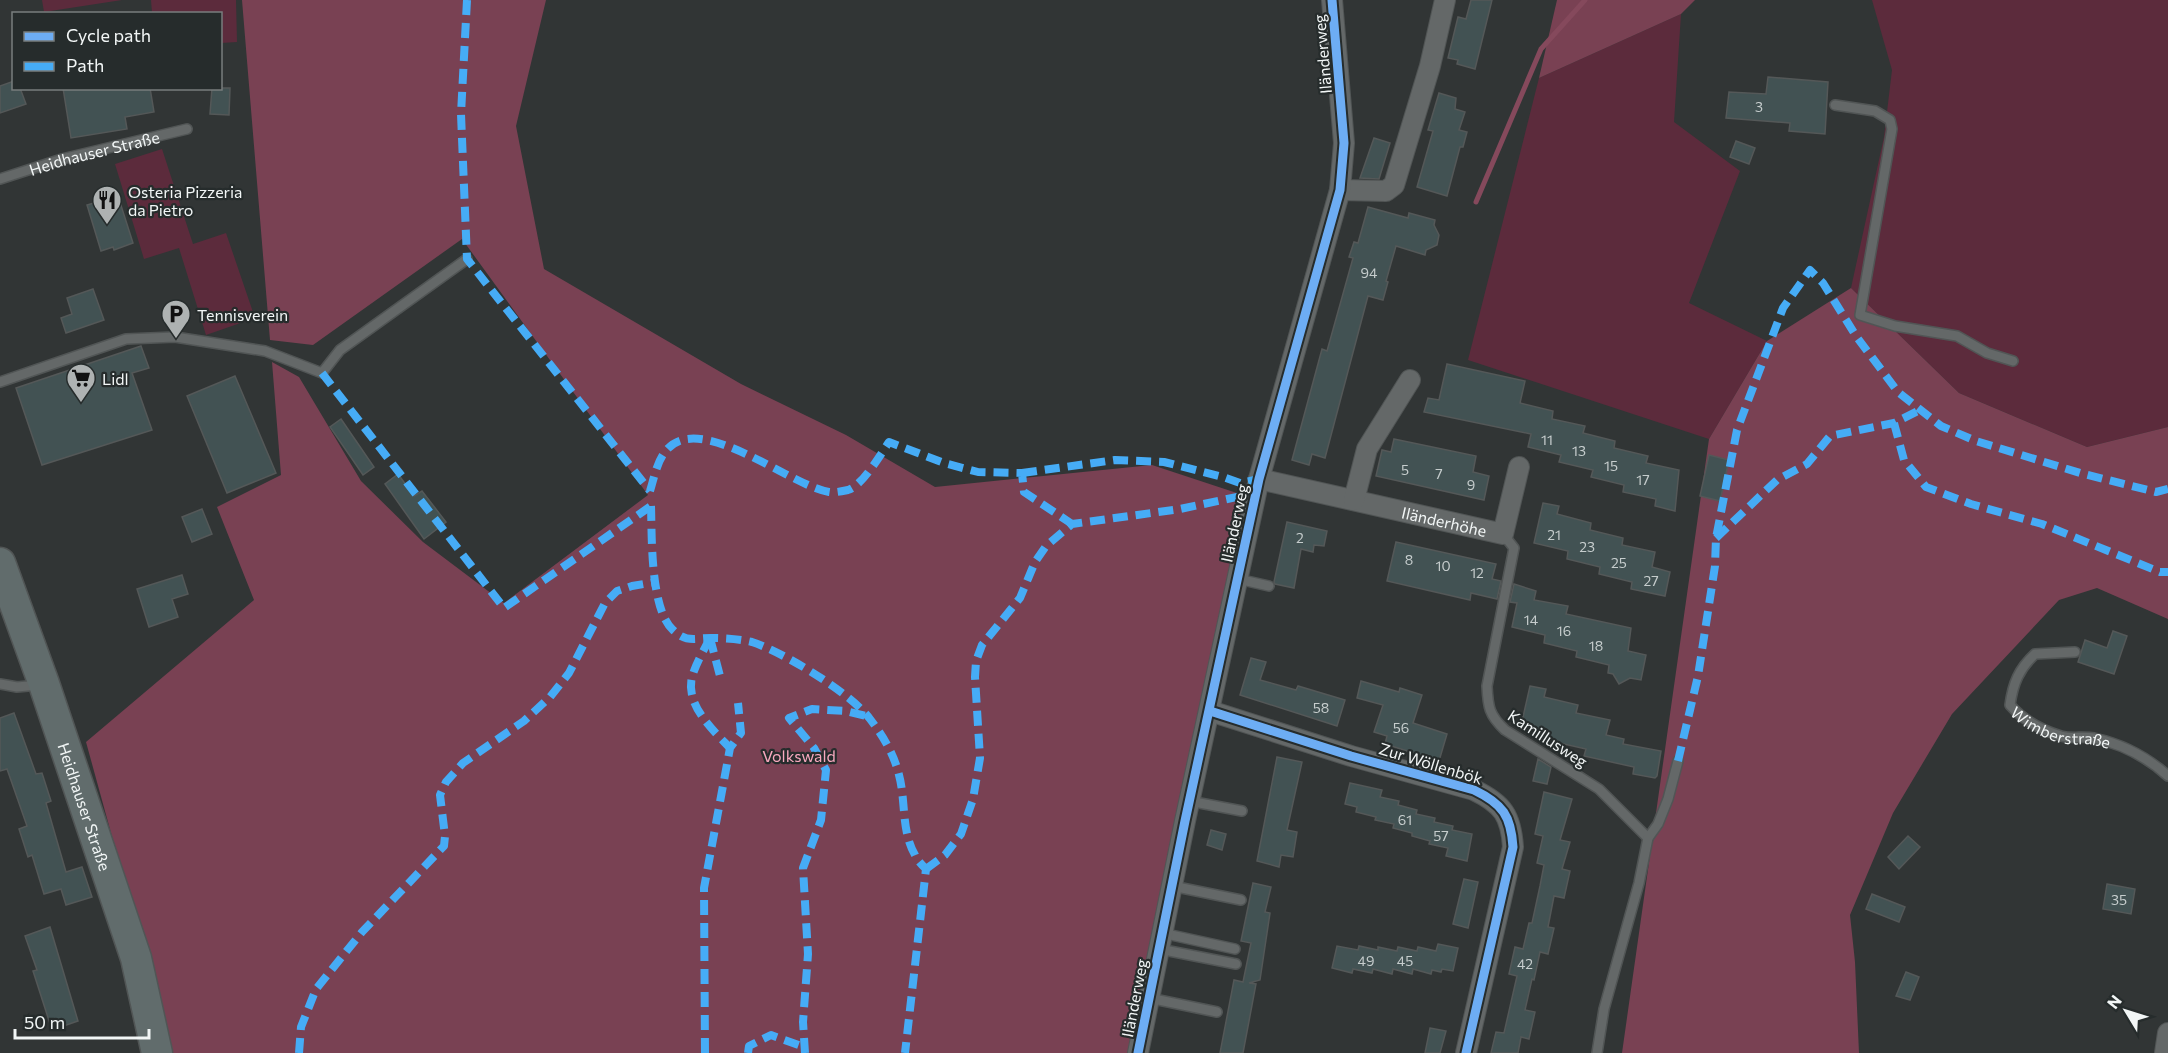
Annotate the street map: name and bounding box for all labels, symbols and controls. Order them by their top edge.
legend [12,12,222,90]
street label: Iländerweg [1309,13,1335,95]
text: Cycle path [66,24,151,46]
text: Path [66,54,104,76]
house number: 3 [1755,98,1763,115]
street label: Heidhauser Straße [27,126,161,179]
place label: Osteria Pizzeria da Pietro [128,182,242,219]
restaurant icon: Osteria Pizzeria da Pietro [91,184,123,226]
house number: 94 [1361,264,1378,281]
parking icon: Tennisverein [160,298,192,340]
place label: Tennisverein [197,305,288,324]
supermarket icon: Lidl [65,362,97,404]
place label: Lidl [102,369,129,388]
house number: 11 [1541,431,1553,448]
house number: 13 [1572,442,1586,459]
house number: 15 [1604,457,1618,474]
house number: 5 [1401,461,1409,478]
house number: 7 [1435,465,1443,482]
house number: 17 [1636,471,1650,488]
house number: 9 [1467,476,1475,493]
street label: Iländerweg [1216,482,1252,564]
street label: Iländerhöhe [1400,502,1489,540]
house number: 21 [1547,526,1561,543]
house number: 2 [1296,529,1304,546]
house number: 23 [1579,538,1595,555]
house number: 8 [1405,551,1413,568]
house number: 25 [1611,554,1627,571]
house number: 10 [1435,557,1451,574]
house number: 12 [1470,564,1484,581]
house number: 27 [1643,572,1659,589]
house number: 14 [1524,611,1539,628]
house number: 16 [1557,622,1571,639]
house number: 18 [1589,637,1603,654]
house number: 58 [1313,699,1329,716]
street label: Wimberstraße [2007,702,2113,751]
street label: Kamillusweg [1505,705,1592,771]
house number: 56 [1393,719,1409,736]
street label: Zur Wöllenbök [1377,738,1485,788]
street label: Heidhauser Straße [55,740,115,873]
park label: Volkswald [762,746,836,765]
house number: 61 [1398,811,1412,828]
house number: 57 [1433,827,1449,844]
house number: 35 [2111,891,2127,908]
house number: 49 [1358,952,1374,969]
house number: 45 [1397,952,1413,969]
house number: 42 [1517,955,1533,972]
street label: Iländerweg [1117,957,1151,1039]
north arrow [2096,981,2156,1041]
text: N [2103,991,2125,1012]
scale bar [15,1002,148,1040]
text: 50 m [24,1011,65,1033]

